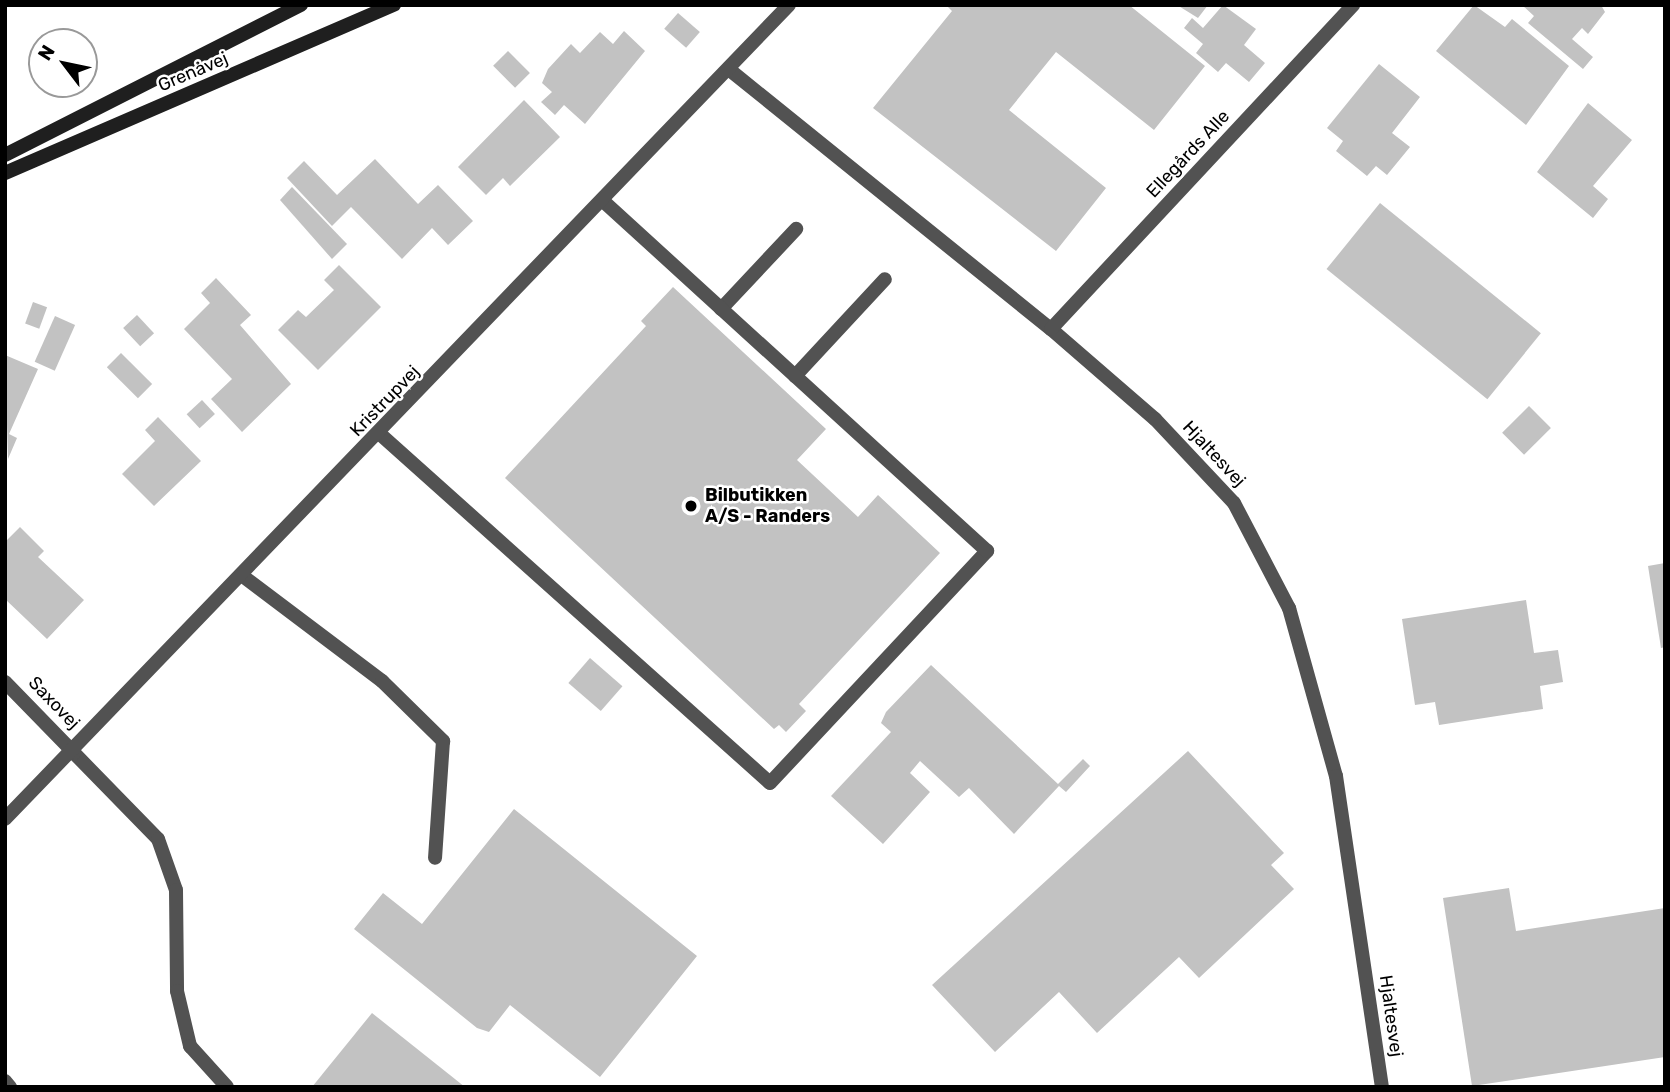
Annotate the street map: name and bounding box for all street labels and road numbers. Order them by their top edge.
street label: Grenåvej [155,48,231,96]
street label: Ellegårds Alle [1142,106,1234,202]
street label: Kristrupvej [346,361,424,441]
street label: Hjaltesvej [1178,417,1250,491]
street label: Saxovej [24,672,84,734]
street label: Hjaltesvej [1375,974,1407,1058]

